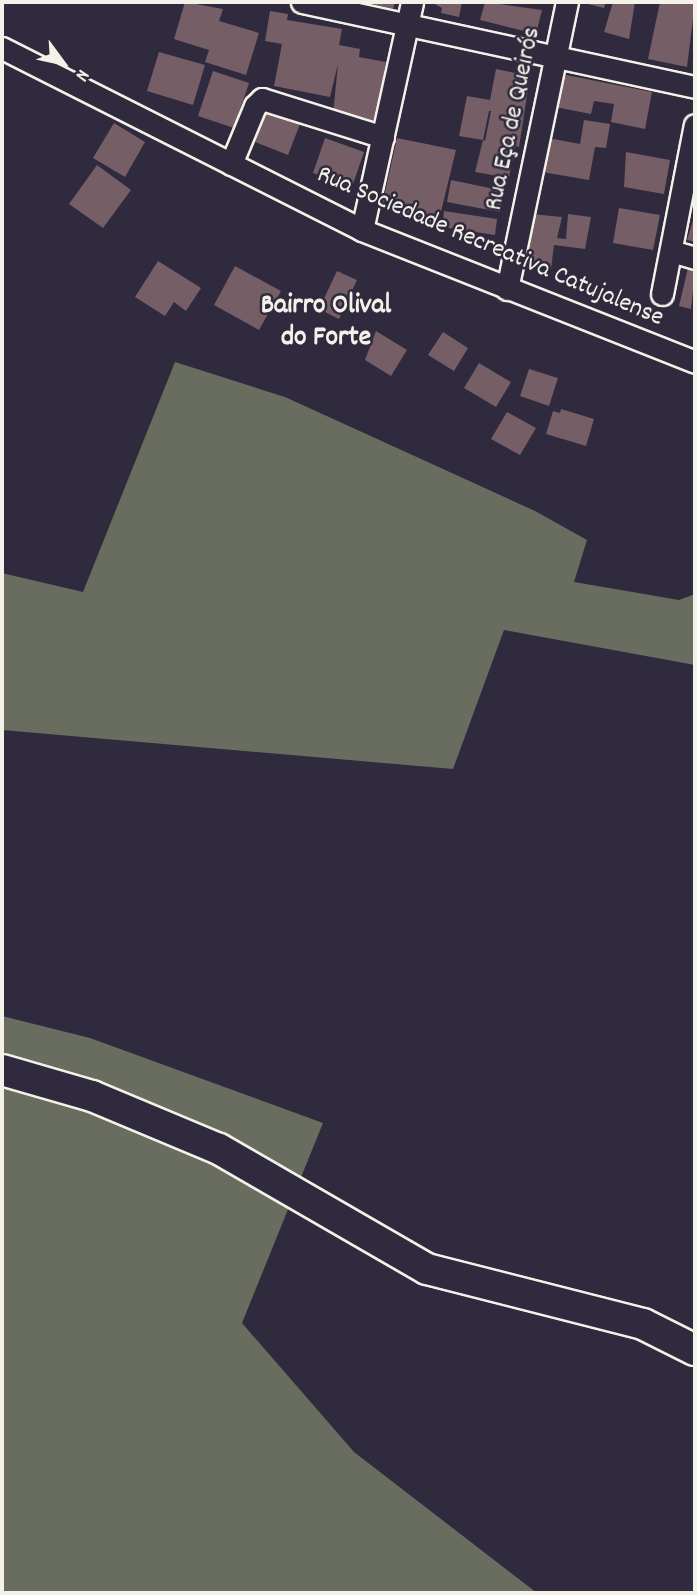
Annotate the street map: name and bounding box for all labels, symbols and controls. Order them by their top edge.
street label: Rua Eça de Queirós [479,24,549,214]
north arrow [28,28,98,98]
text: N [67,63,95,86]
street label: Rua Sociedade Recreativa Catujalense [312,160,668,334]
district label: Bairro Olival do Forte [261,290,391,356]

